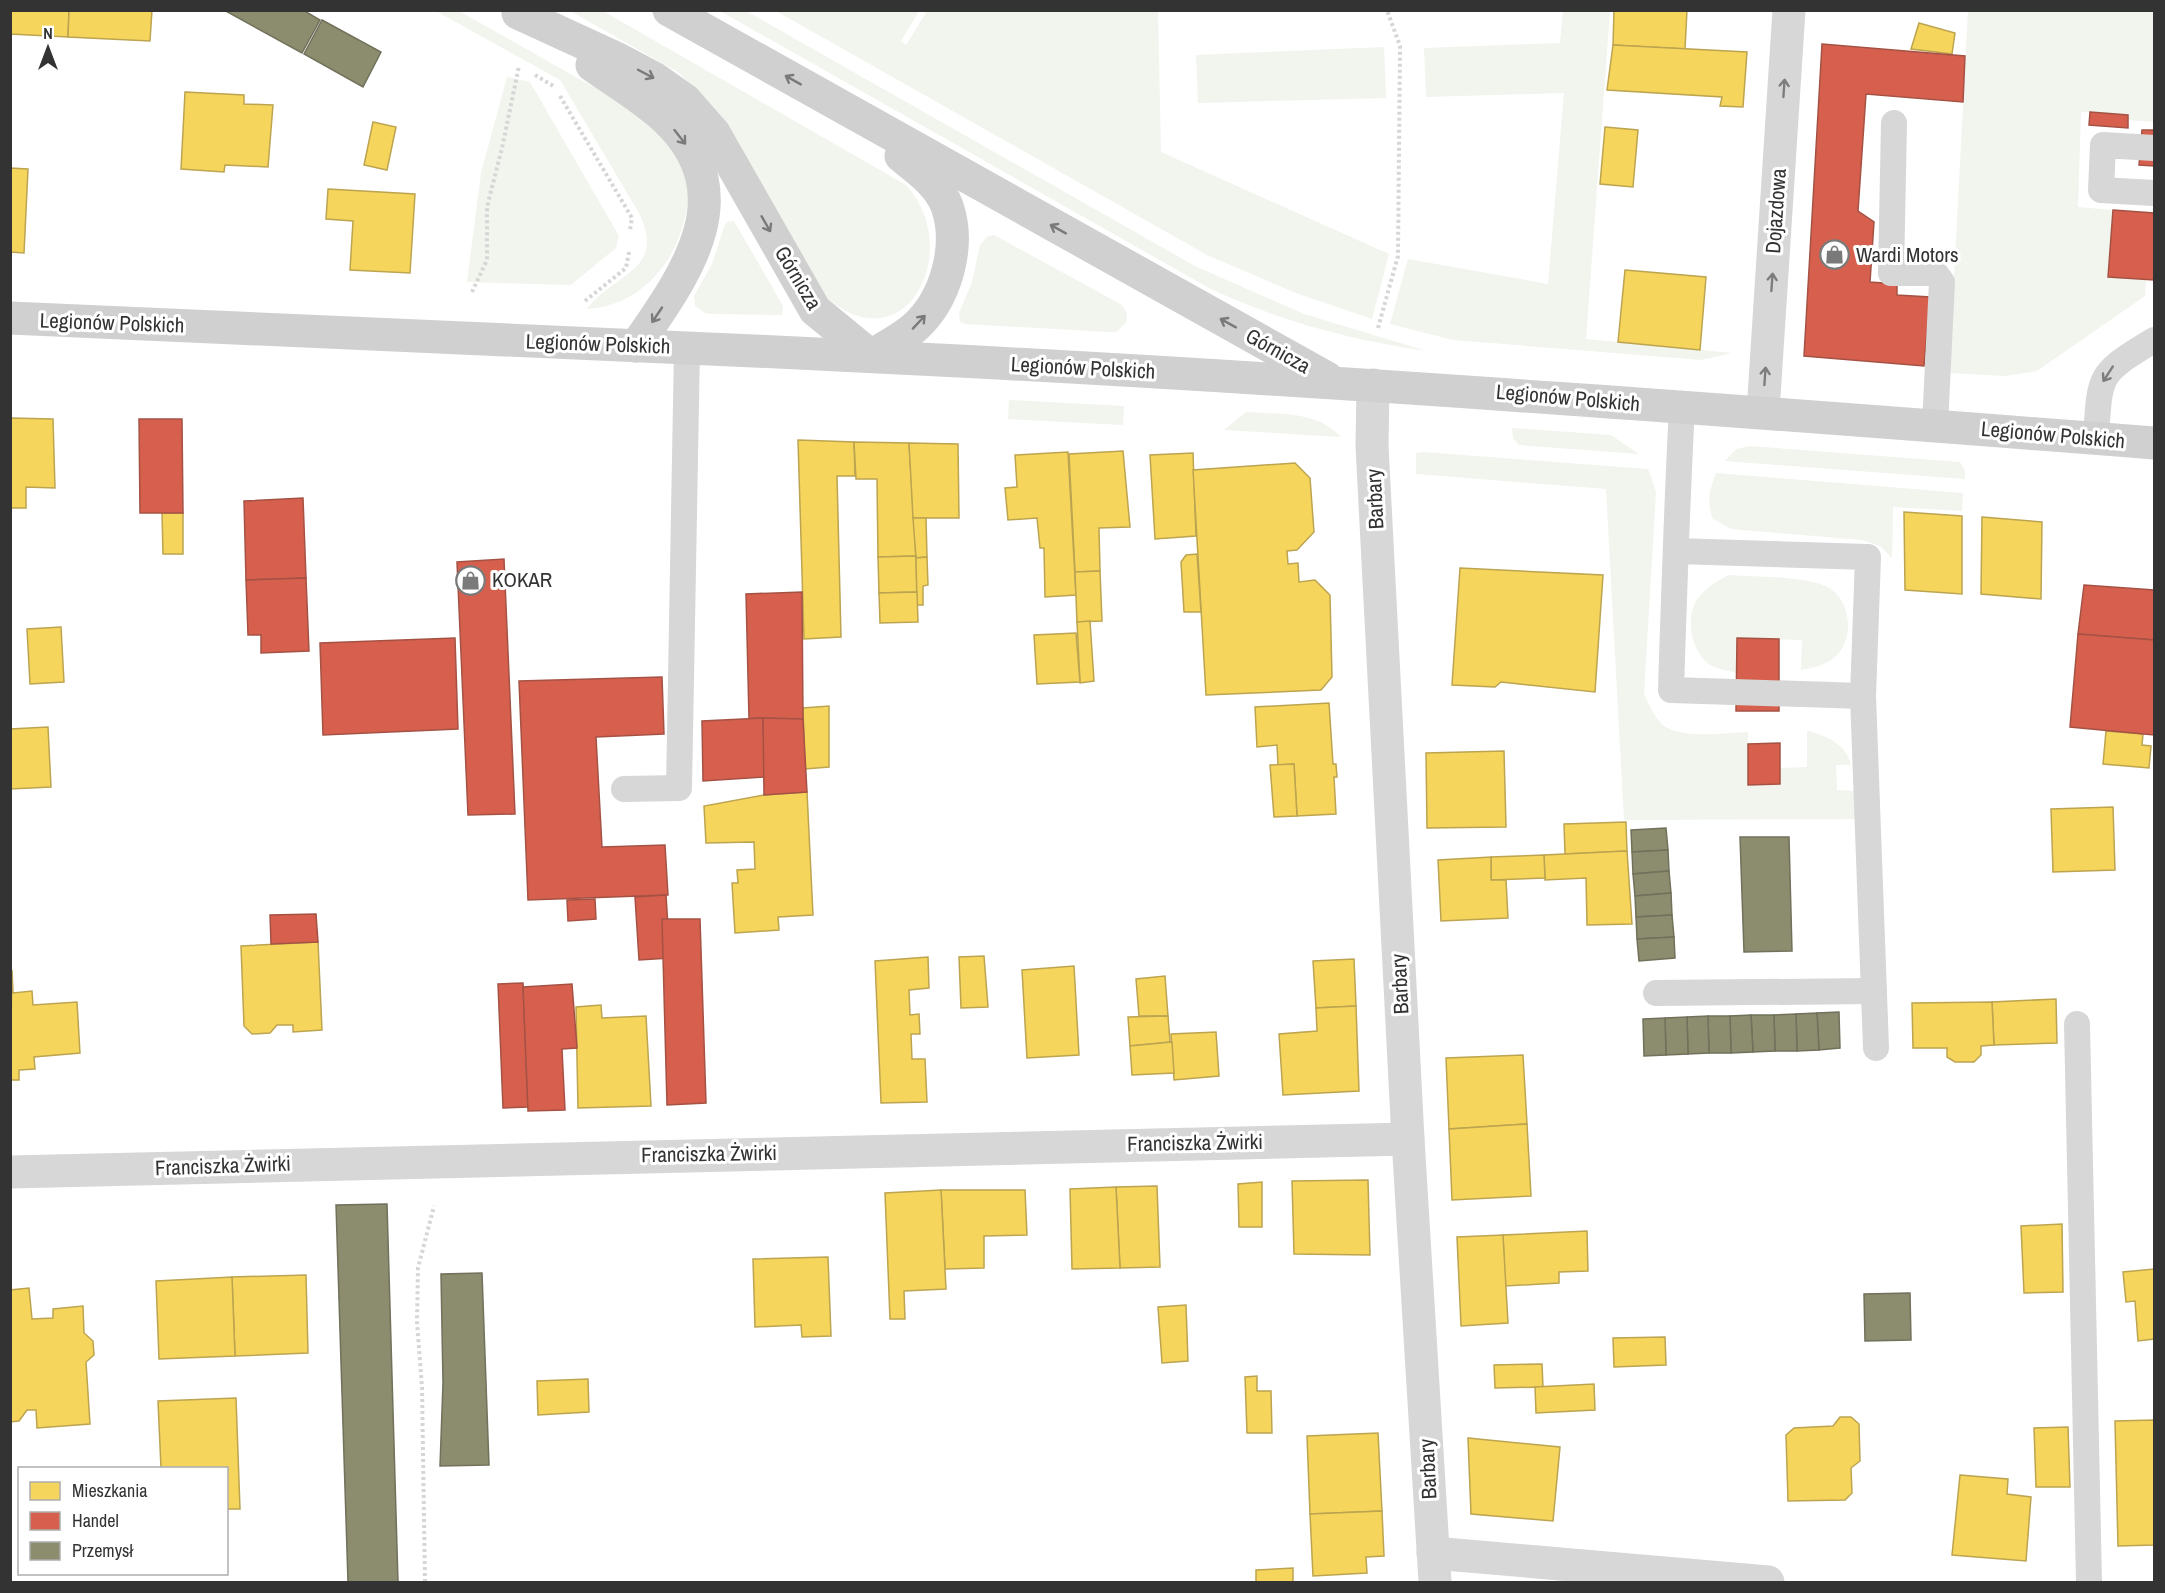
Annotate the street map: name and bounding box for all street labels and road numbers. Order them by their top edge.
street label: Dojazdowa [1758,167,1793,254]
street label: Górnicza [768,240,829,316]
street label: Legionów Polskich [39,305,185,340]
street label: Górnicza [1241,321,1316,380]
street label: Legionów Polskich [525,326,671,361]
street label: Legionów Polskich [1010,349,1156,386]
street label: Legionów Polskich [1495,377,1641,418]
street label: Legionów Polskich [1980,414,2126,455]
street label: Barbary [1358,468,1391,530]
street label: Barbary [1383,953,1416,1015]
street label: Franciszka Żwirki [1127,1127,1263,1158]
street label: Franciszka Żwirki [641,1138,777,1169]
street label: Franciszka Żwirki [155,1149,291,1182]
street label: Barbary [1411,1438,1444,1500]

